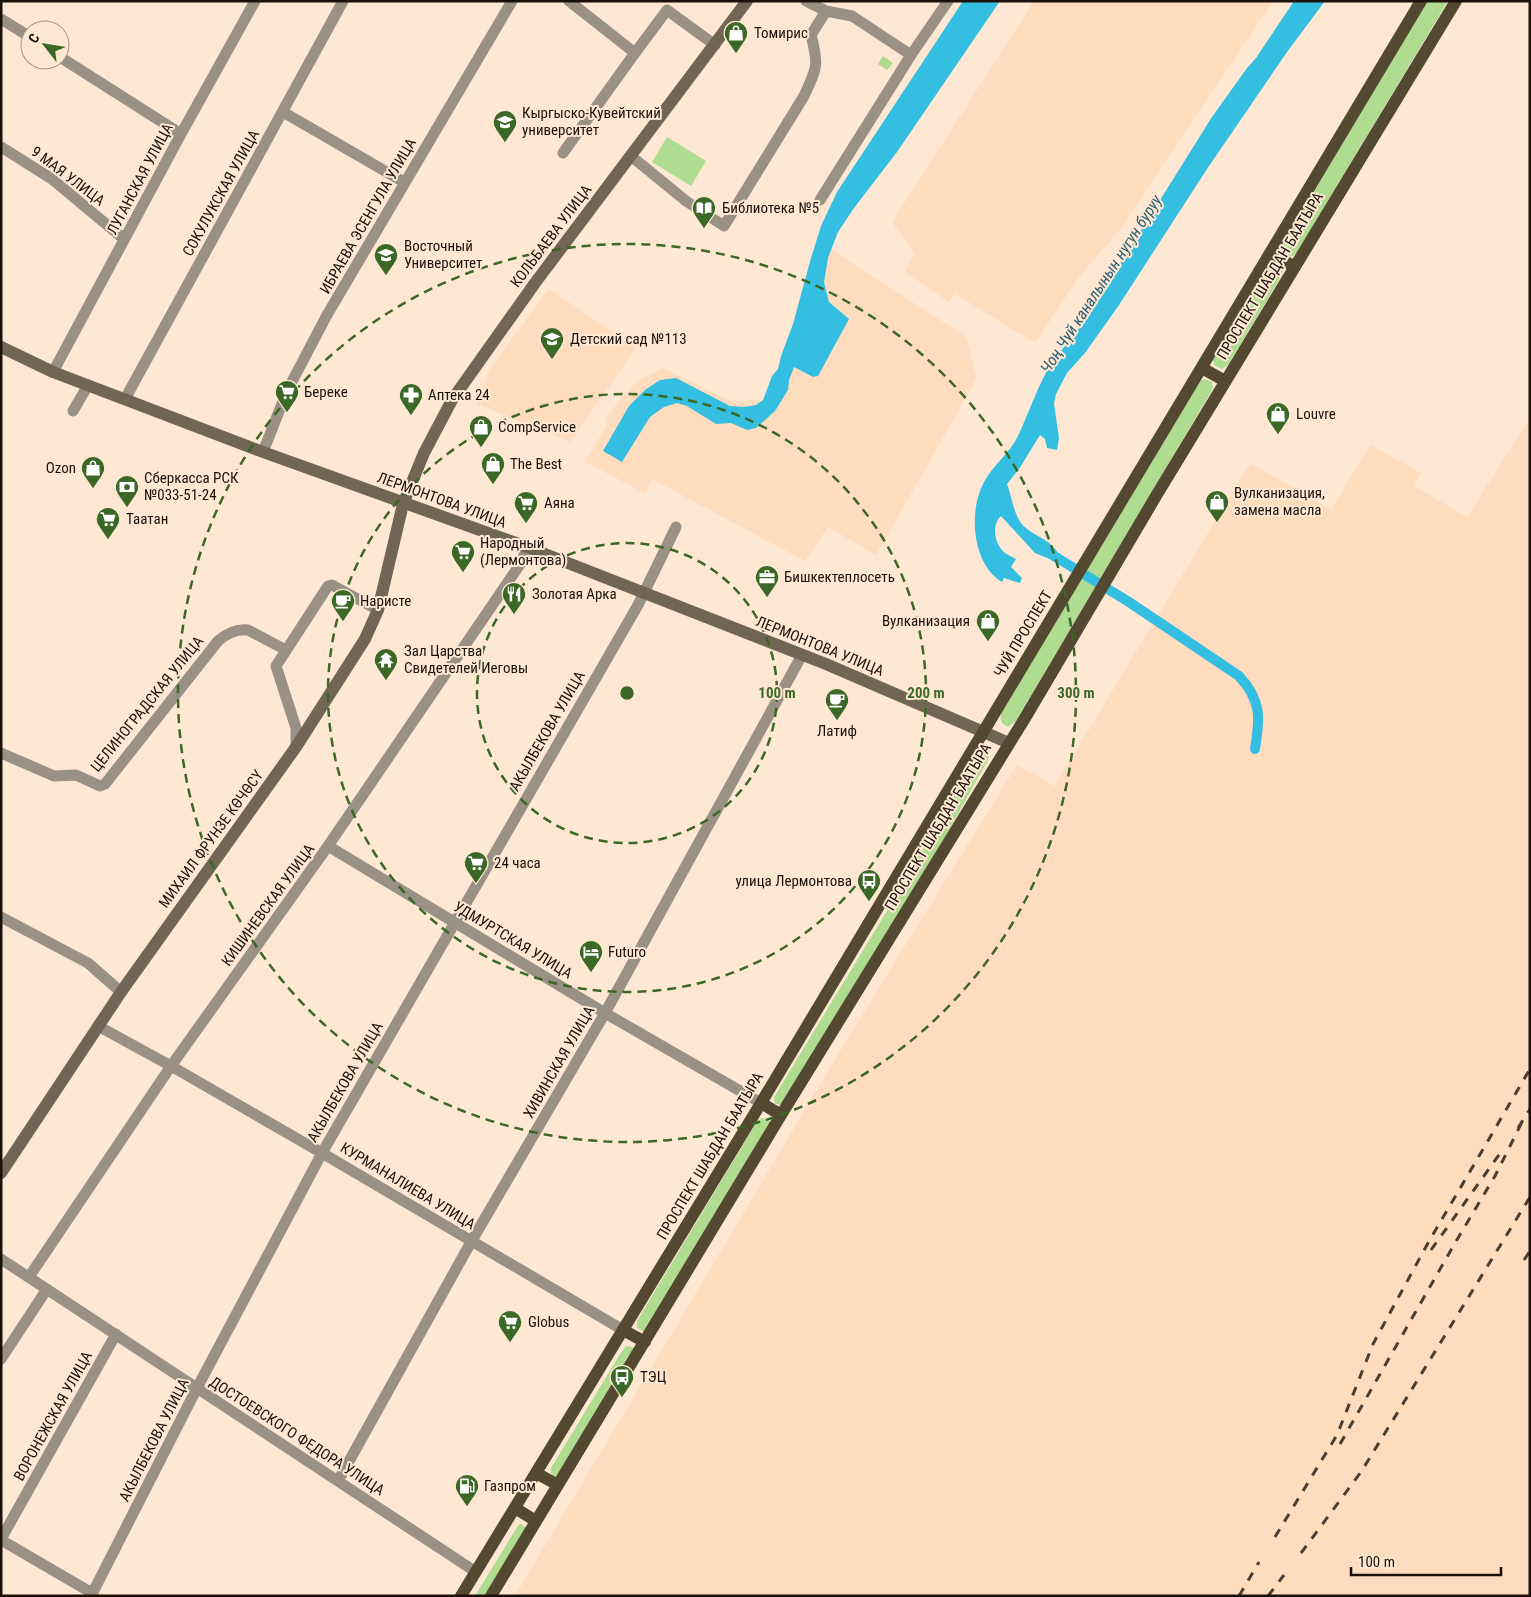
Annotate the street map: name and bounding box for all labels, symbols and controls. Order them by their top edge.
north arrow [20,20,70,70]
shop icon: Томирис [723,20,749,54]
place label: Томирис [754,24,808,42]
text: С [25,31,43,46]
place label: Кыргыско-Кувейтский университет [522,104,661,139]
school or university icon: Кыргыско-Кувейтский университет [492,109,518,143]
street label: ЛУГАНСКАЯ УЛИЦА [103,120,177,238]
street label: СОКУЛУКСКАЯ УЛИЦА [179,126,263,259]
street label: ИБРАЕВА ЭСЕНГУЛА УЛИЦА [316,135,420,297]
street label: 9 МАЯ УЛИЦА [28,142,109,210]
street label: КОЛЬБАЕВА УЛИЦА [507,181,596,291]
street label: ПРОСПЕКТ ШАБДАН БААТЫРА [1213,189,1327,363]
water label: Чоң Чүй каналынын нугун буруу [1036,191,1166,377]
library icon: Библиотека №5 [691,195,717,229]
place label: Библиотека №5 [722,199,819,217]
place label: Восточный Университет [404,237,482,272]
school or university icon: Восточный Университет [373,242,399,276]
school or university icon: Детский сад №113 [539,326,565,360]
place label: Детский сад №113 [570,330,687,348]
supermarket icon: Береке [274,379,300,413]
pharmacy icon: Аптека 24 [398,382,424,416]
place label: Береке [304,383,348,401]
place label: Аптека 24 [428,386,490,404]
shop icon: Louvre [1265,401,1291,435]
place label: Louvre [1296,405,1336,423]
shop icon: CompService [468,414,494,448]
place label: CompService [498,418,576,436]
shop icon: The Best [480,451,506,485]
shop icon: Ozon [80,455,106,489]
place label: The Best [510,455,562,473]
place label: Ozon [46,459,76,477]
street label: ЛЕРМОНТОВА УЛИЦА [375,468,509,532]
place label: Сберкасса РСК №033-51-24 [144,469,239,504]
bank icon: Сберкасса РСК №033-51-24 [114,474,140,508]
place label: Вулканизация, замена масла [1234,484,1325,519]
shop icon: Вулканизация, замена масла [1204,489,1230,523]
supermarket icon: Аяна [513,490,539,524]
place label: Аяна [544,494,575,512]
supermarket icon: Таатан [95,506,121,540]
place label: Таатан [126,510,168,528]
place label: Народный (Лермонтова) [480,534,566,569]
supermarket icon: Народный (Лермонтова) [450,539,476,573]
office icon: Бишкектеплосеть [754,564,780,598]
place label: Бишкектеплосеть [784,568,895,586]
restaurant icon: Золотая Арка [501,581,527,615]
place label: Золотая Арка [532,585,617,603]
street label: ЧУЙ ПРОСПЕКТ [990,587,1056,681]
cafe icon: Наристе [330,588,356,622]
place label: Наристе [360,592,411,610]
shop icon: Вулканизация [975,608,1001,642]
street label: ЛЕРМОНТОВА УЛИЦА [754,612,887,680]
place label: Вулканизация [882,612,970,630]
street label: ЦЕЛИНОГРАДСКАЯ УЛИЦА [87,632,207,775]
place label: Зал Царства Свидетелей Иеговы [404,642,528,677]
temple icon: Зал Царства Свидетелей Иеговы [373,647,399,681]
street label: АКЫЛБЕКОВА УЛИЦА [505,667,589,794]
centre of rings [618,684,636,702]
text: 100 m [758,684,796,702]
text: 200 m [907,684,945,702]
text: 300 m [1057,684,1095,702]
cafe icon: Латиф [824,687,850,721]
place label: Латиф [817,722,857,740]
street label: ПРОСПЕКТ ШАБДАН БААТЫРА [881,740,995,914]
street label: МИХАИЛ ФРУНЗЕ КӨЧӨСҮ [155,767,267,911]
street label: КИШИНЕВСКАЯ УЛИЦА [218,840,318,969]
supermarket icon: 24 часа [463,850,489,884]
place label: 24 часа [494,854,541,872]
bus stop icon: улица Лермонтова [856,868,882,902]
place label: улица Лермонтова [735,872,852,890]
street label: УДМУРТСКАЯ УЛИЦА [450,897,576,983]
hotel icon: Futuro [578,939,604,973]
place label: Futuro [608,943,646,961]
street label: ХИВИНСКАЯ УЛИЦА [520,1002,599,1121]
street label: АКЫЛБЕКОВА УЛИЦА [303,1018,387,1145]
street label: ПРОСПЕКТ ШАБДАН БААТЫРА [653,1069,767,1243]
street label: КУРМАНАЛИЕВА УЛИЦА [337,1139,479,1234]
supermarket icon: Globus [497,1309,523,1343]
place label: Globus [528,1313,569,1331]
street label: ВОРОНЕЖСКАЯ УЛИЦА [10,1348,96,1484]
bus stop icon: ТЭЦ [609,1364,635,1398]
place label: ТЭЦ [640,1368,667,1386]
street label: ДОСТОЕВСКОГО ФЕДОРА УЛИЦА [206,1373,388,1499]
street label: АКЫЛБЕКОВА УЛИЦА [115,1375,193,1505]
fuel station icon: Газпром [454,1473,480,1507]
place label: Газпром [484,1477,536,1495]
scale bar [1351,1544,1501,1576]
text: 100 m [1358,1553,1395,1571]

